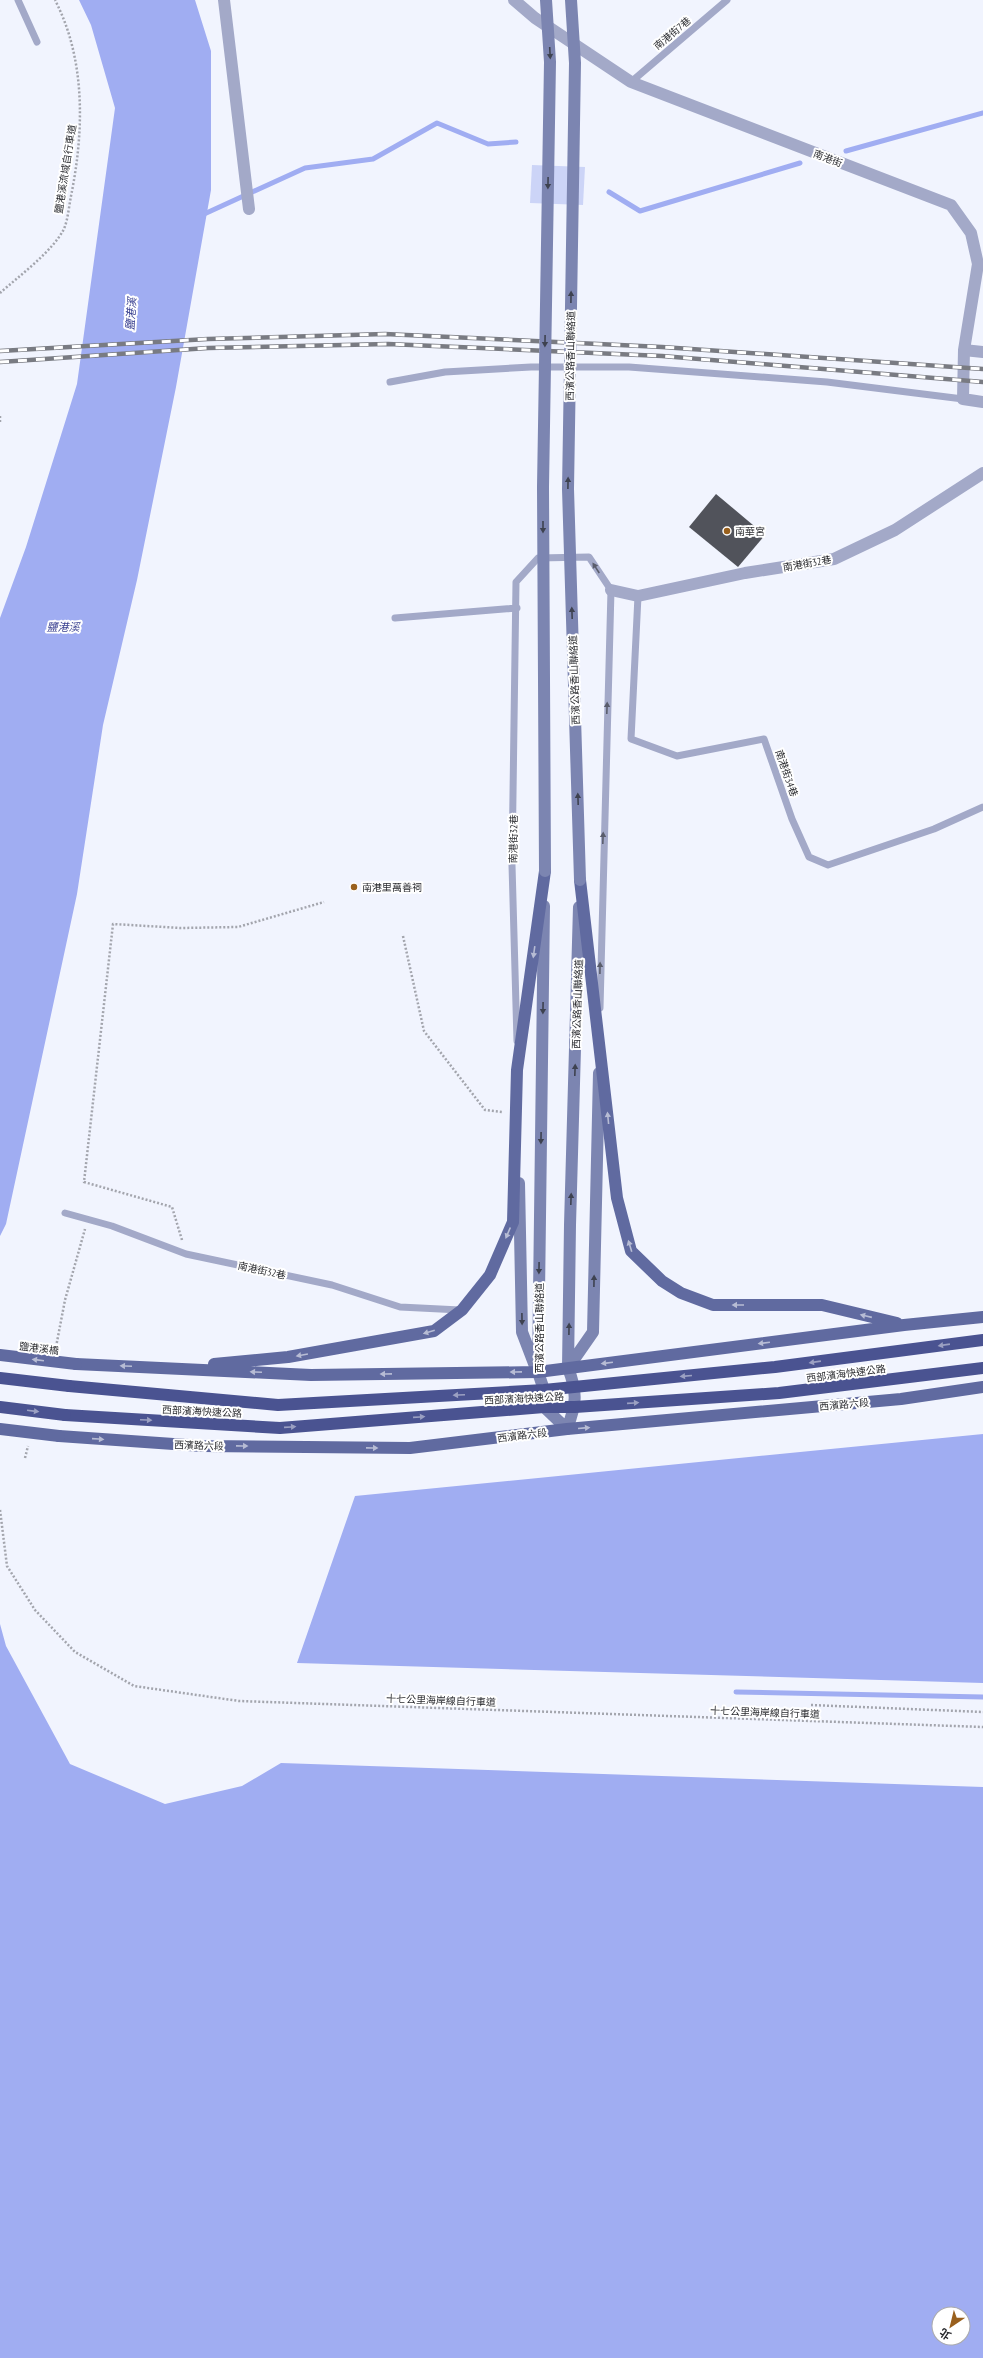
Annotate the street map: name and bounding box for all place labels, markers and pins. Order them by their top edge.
place label: 南華宮 [735,525,765,538]
marker: 南華宮 [722,526,732,536]
place label: 南港里萬善祠 [362,881,422,894]
marker: 南港里萬善祠 [349,882,359,892]

